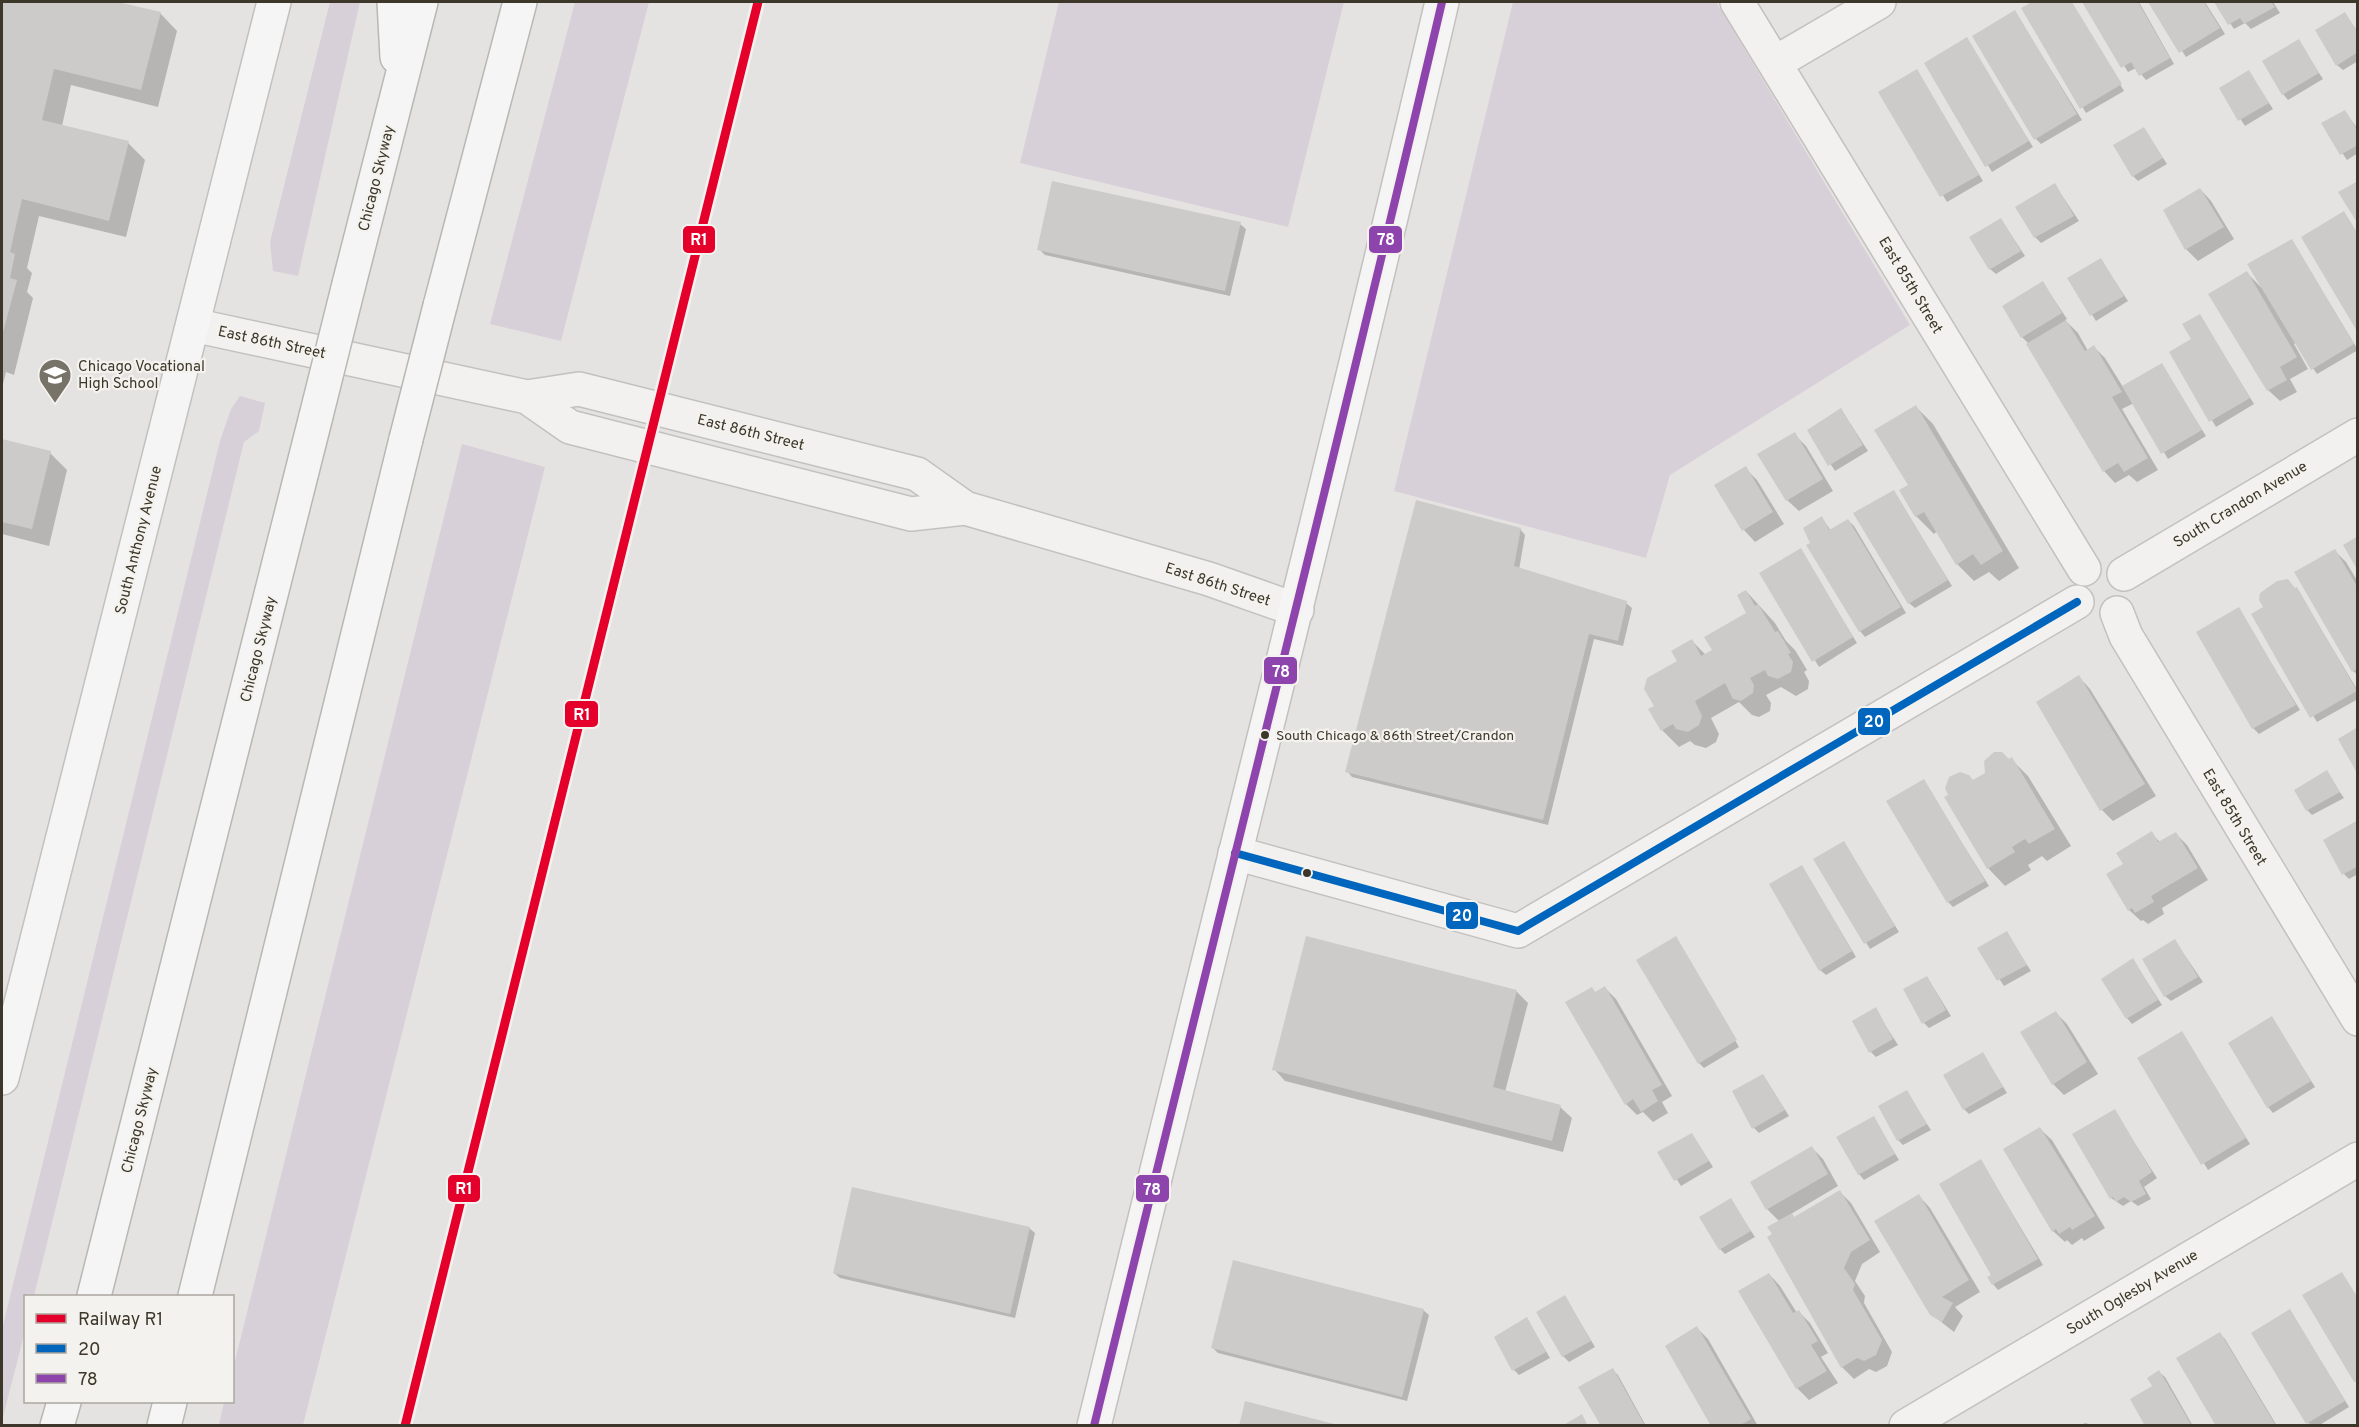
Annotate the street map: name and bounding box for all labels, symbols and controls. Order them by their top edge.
street label: Chicago Skyway [355,123,400,233]
line badge: R1 [682,225,716,254]
line badge: 78 [1368,225,1403,254]
text: R1 [690,231,708,251]
text: 78 [1377,231,1395,251]
street label: East 85th Street [1873,234,1946,338]
street label: East 86th Street [216,323,327,364]
school or university icon: Chicago Vocational High School [37,357,73,404]
place label: Chicago Vocational High School [78,358,205,394]
street label: East 86th Street [695,411,806,456]
street label: South Crandon Avenue [2170,458,2311,553]
street label: South Anthony Avenue [112,464,167,617]
street label: East 86th Street [1162,559,1273,611]
street label: Chicago Skyway [237,594,282,704]
line badge: 78 [1263,656,1298,685]
text: 78 [1272,663,1290,683]
line badge: R1 [564,700,599,728]
text: R1 [573,706,591,726]
line badge: 20 [1857,707,1891,736]
text: 20 [1864,713,1884,733]
place label: South Chicago & 86th Street/Crandon [1276,728,1514,745]
marker: South Chicago & 86th Street/Crandon [1259,729,1271,741]
street label: East 85th Street [2197,766,2270,870]
unlabelled marker [1301,867,1313,879]
line badge: 20 [1445,901,1479,930]
text: 20 [1452,907,1472,927]
street label: Chicago Skyway [118,1065,163,1175]
line badge: R1 [447,1174,481,1203]
line badge: 78 [1135,1174,1170,1203]
text: R1 [455,1180,473,1200]
text: 78 [1143,1181,1161,1201]
street label: South Oglesby Avenue [2063,1246,2202,1340]
legend [24,1295,234,1403]
text: Railway R1 [78,1309,163,1332]
text: 20 [78,1339,101,1362]
text: 78 [78,1369,98,1392]

